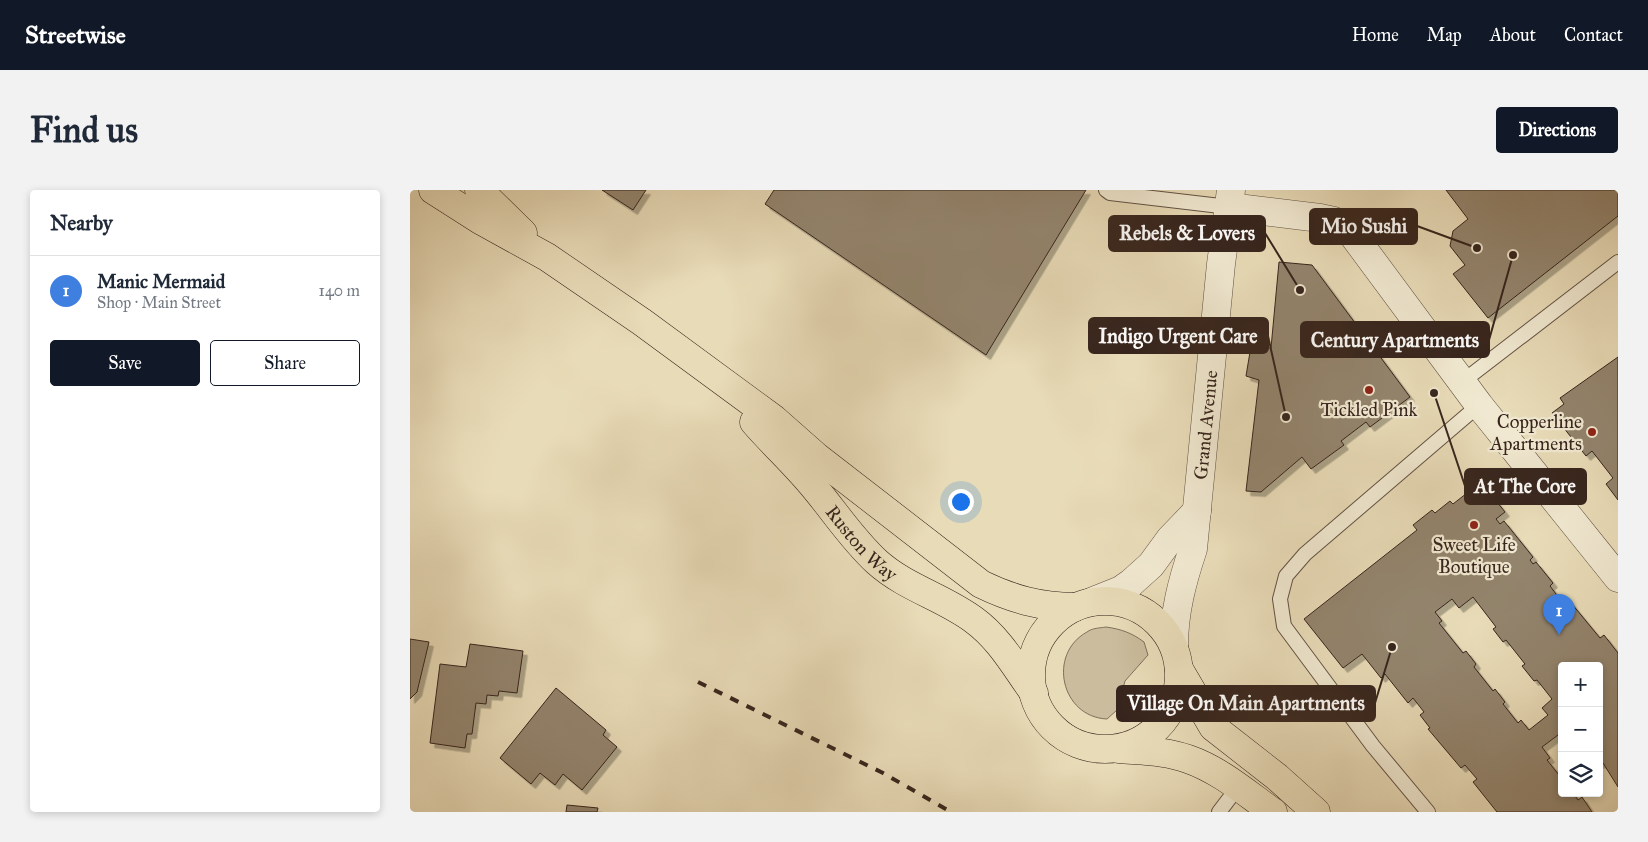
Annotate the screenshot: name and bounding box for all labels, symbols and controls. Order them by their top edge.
text: Streetwise [25,20,126,50]
text: Home [1352,24,1399,46]
text: Map [1427,24,1462,46]
text: About [1490,24,1536,46]
text: Contact [1564,24,1623,46]
button: Directions [1496,107,1618,153]
text: Find us [30,109,138,152]
callout: Mio Sushi [1310,209,1417,244]
text: Nearby [50,210,113,236]
text: Mio Sushi [1321,214,1408,238]
callout: Rebels & Lovers [1109,216,1265,251]
text: Rebels & Lovers [1119,221,1256,245]
text: Manic Mermaid [97,270,225,293]
text: 1 [63,281,69,300]
text: 140 m [319,281,360,300]
text: Shop · Main Street [97,293,221,312]
callout: Indigo Urgent Care [1089,318,1268,353]
callout: Century Apartments [1301,322,1489,357]
text: Indigo Urgent Care [1098,324,1258,349]
text: Century Apartments [1311,328,1480,353]
button: Save [50,340,200,386]
button: Share [210,340,360,386]
street label: Grand Avenue [1189,369,1223,481]
marker: Tickled Pink [1363,384,1375,396]
place label: Tickled Pink [1321,398,1418,421]
place label: Copperline Apartments [1489,410,1582,455]
marker: Copperline Apartments [1586,426,1598,438]
callout: At The Core [1465,469,1586,504]
text: At The Core [1472,474,1576,498]
your location [948,489,974,515]
street label: Ruston Way [821,501,902,586]
marker: Sweet Life Boutique [1468,519,1480,531]
place label: Sweet Life Boutique [1432,533,1516,579]
pin: 1 [1543,594,1575,635]
map controls [1558,662,1603,797]
button: + [1558,662,1603,707]
callout: Village On Main Apartments [1117,686,1375,721]
text: Village On Main Apartments [1126,691,1365,716]
button: − [1558,707,1603,752]
button: layers [1558,752,1603,797]

